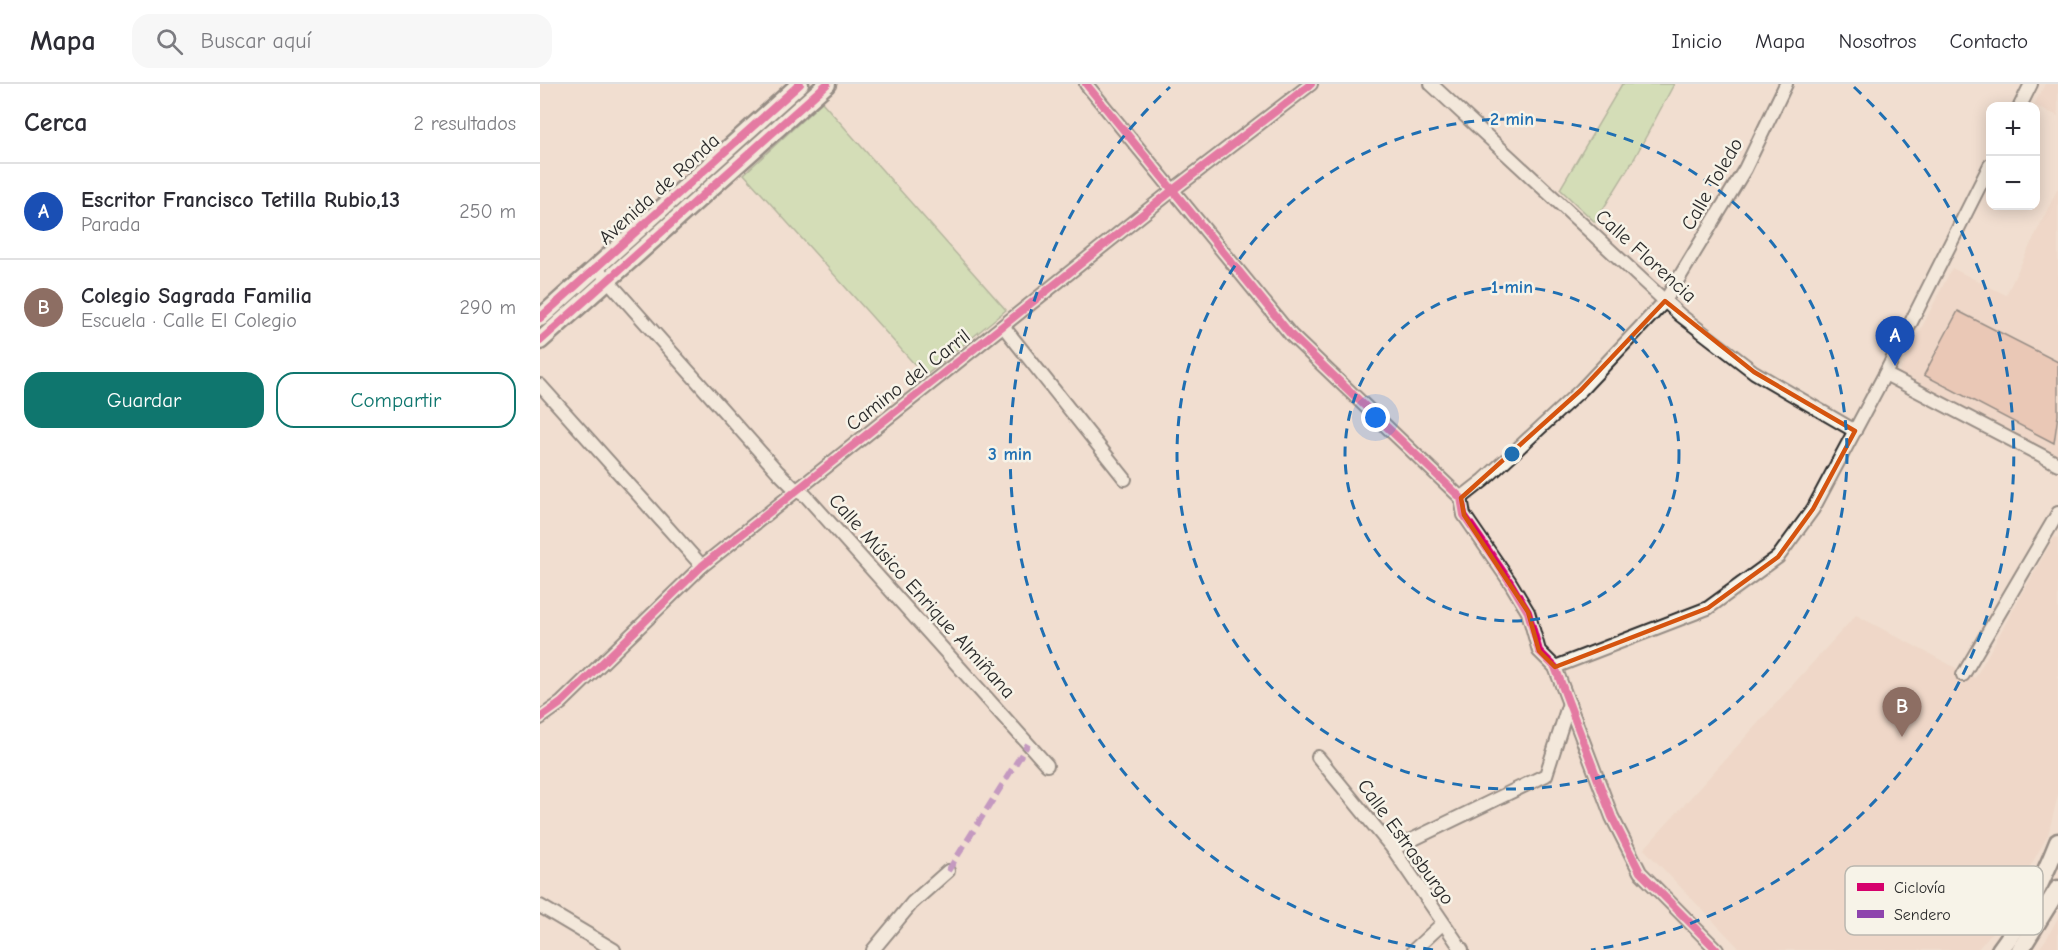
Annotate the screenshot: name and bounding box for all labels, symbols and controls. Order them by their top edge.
search box [132,14,552,68]
text: Mapa [30,25,96,57]
icon: search [153,25,186,58]
text: Buscar aquí [201,28,312,54]
text: Inicio [1671,29,1722,53]
text: Mapa [1755,29,1805,53]
text: Nosotros [1838,29,1917,53]
text: Contacto [1950,29,2028,53]
map controls [1986,102,2040,210]
button: + [1986,102,2040,156]
text: Cerca [24,108,88,138]
text: 2 min [1490,109,1534,130]
text: 2 resultados [414,112,516,135]
street label: Avenida de Ronda [594,129,724,249]
street label: Calle Toledo [1676,134,1748,234]
button: − [1986,156,2040,210]
text: Escritor Francisco Tetilla Rubio,13 [81,187,400,213]
text: A [38,200,49,223]
text: 250 m [459,200,516,223]
street label: Calle Florencia [1591,205,1701,307]
text: Parada [81,213,140,236]
text: 1 min [1491,277,1533,298]
text: Colegio Sagrada Familia [81,283,312,309]
text: B [37,296,50,319]
text: 290 m [460,296,516,319]
text: Escuela · Calle El Colegio [81,309,297,332]
pin: A [1876,316,1914,366]
street label: Camino del Carril [841,324,975,436]
button: Guardar [24,372,264,428]
button: Compartir [276,372,516,428]
your location [1361,403,1390,432]
text: 3 min [988,444,1032,465]
centre of rings [1502,444,1522,464]
street label: Calle Músico Enrique Almiñana [824,489,1020,703]
pin: B [1882,688,1922,737]
street label: Calle Estrasburgo [1353,775,1459,909]
legend [1845,866,2043,935]
text: Ciclovía [1894,879,1946,897]
text: Sendero [1894,906,1951,924]

